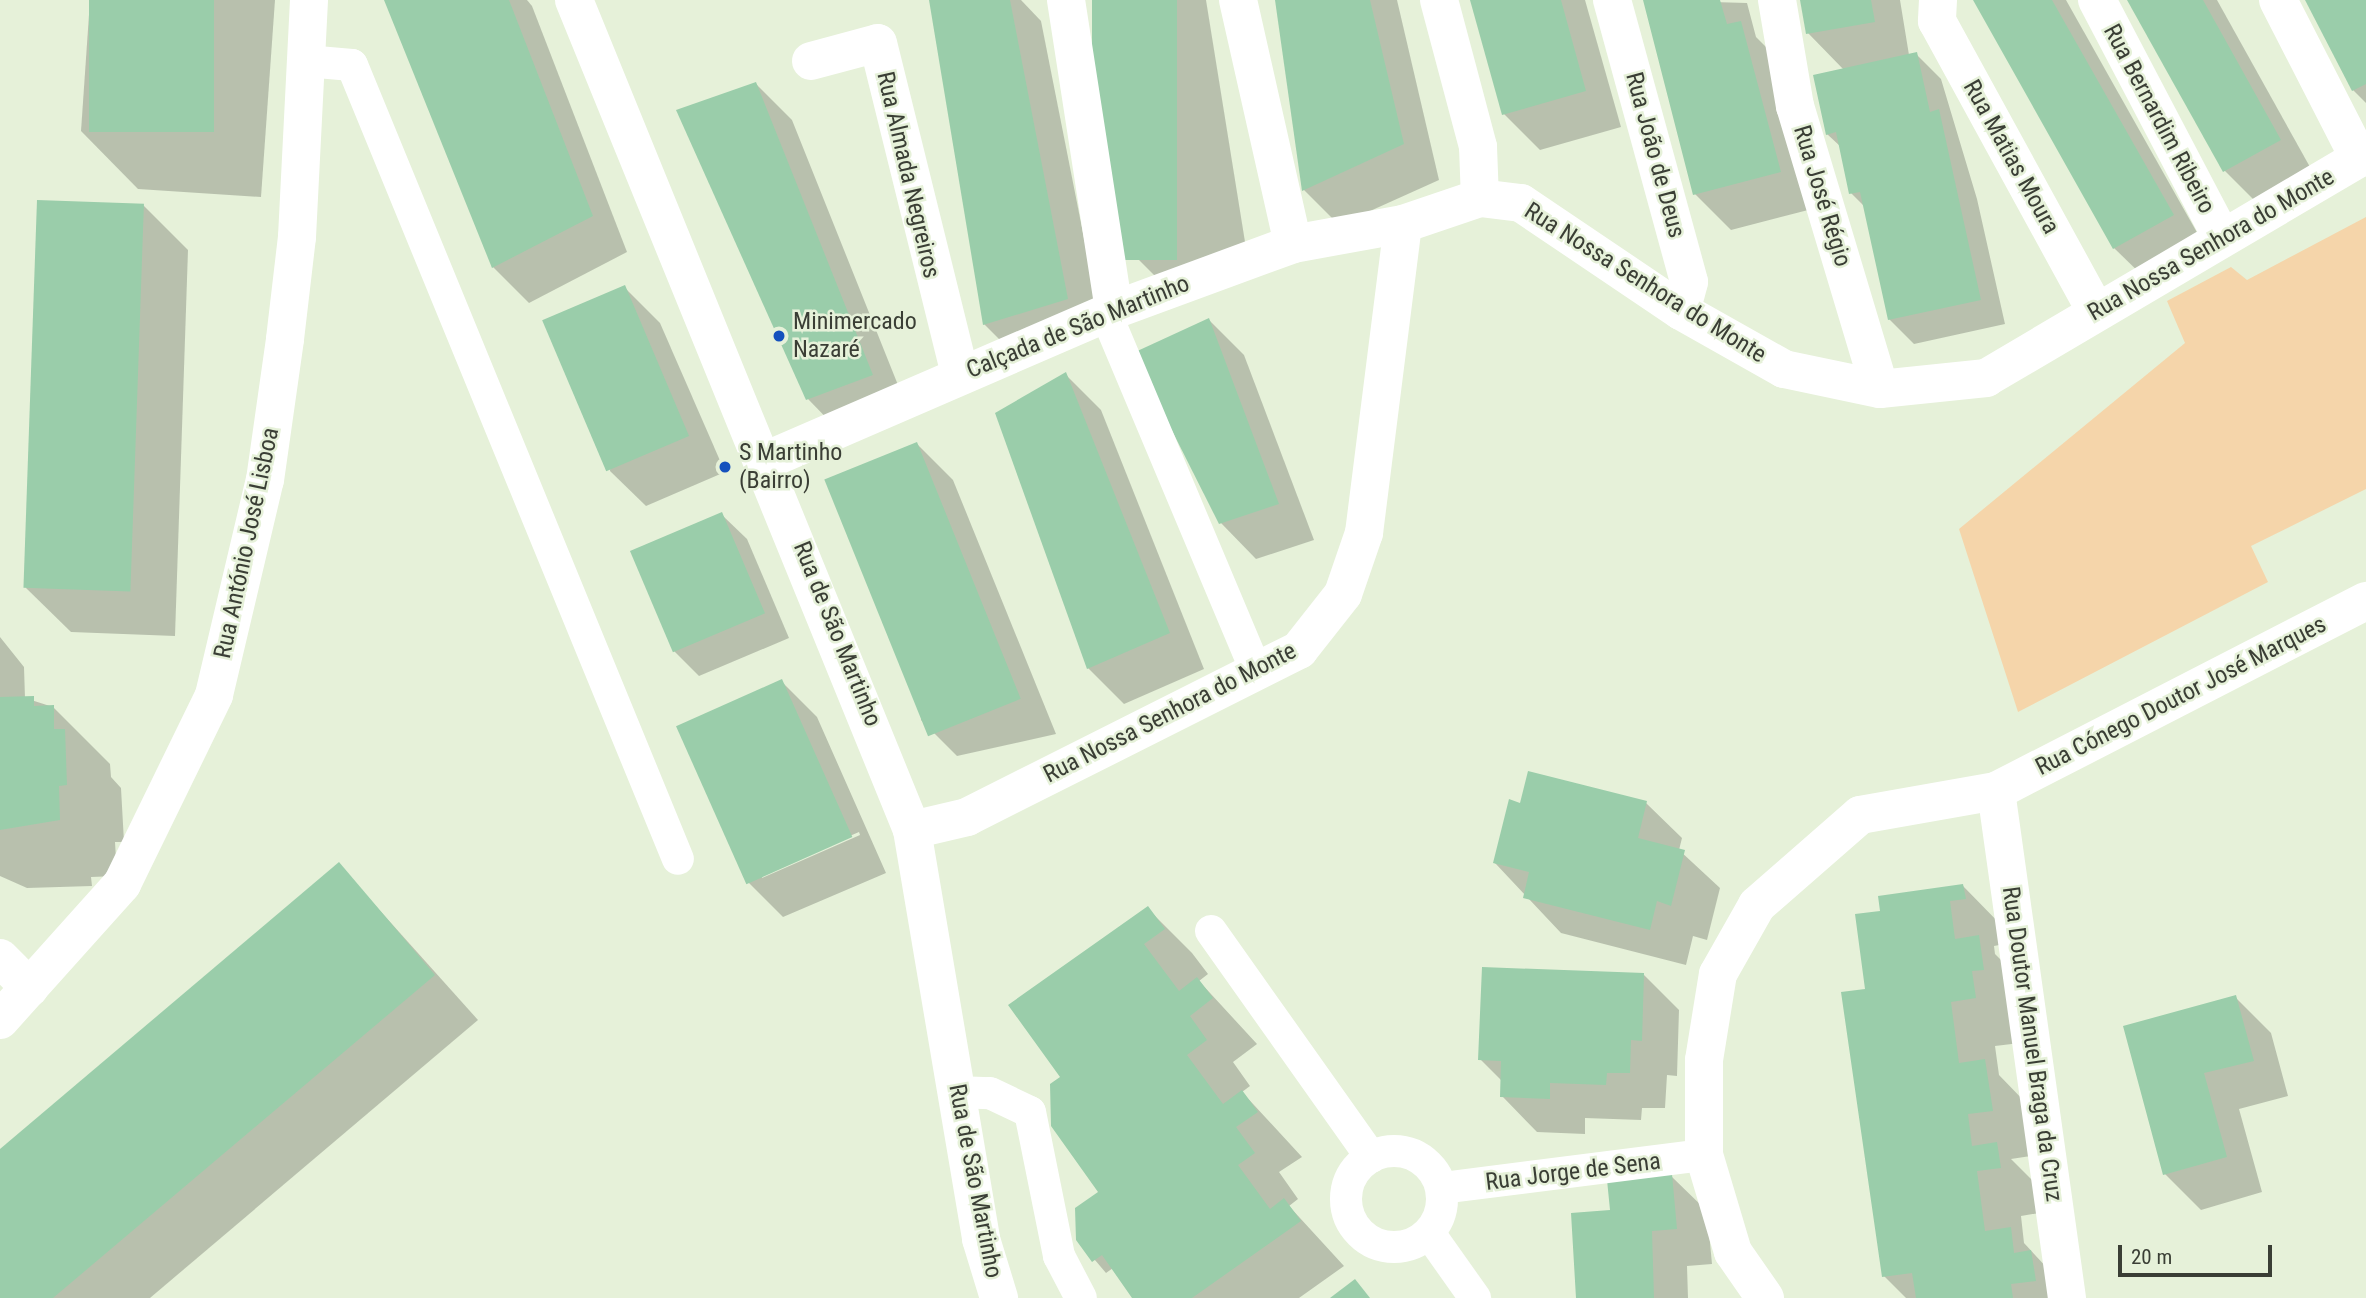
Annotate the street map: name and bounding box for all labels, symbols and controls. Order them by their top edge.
street label: Rua Bernardim Ribeiro [2097,19,2221,219]
street label: Rua Almada Negreiros [870,69,946,281]
street label: Rua João de Deus [1619,69,1691,241]
street label: Rua Matias Moura [1957,75,2065,239]
street label: Rua José Régio [1787,122,1857,270]
street label: Rua Nossa Senhora do Monte [2083,163,2339,327]
street label: Rua Nossa Senhora do Monte [1519,197,1771,369]
street label: Calçada de São Martinho [962,269,1194,385]
place label: Minimercado Nazaré [793,308,917,364]
marker: Minimercado Nazaré [771,328,787,344]
street label: Rua António José Lisboa [208,425,286,661]
place label: S Martinho (Bairro) [739,439,842,495]
marker: S Martinho (Bairro) [717,459,733,475]
street label: Rua de São Martinho [787,537,887,731]
street label: Rua Cónego Doutor José Marques [2031,610,2331,782]
street label: Rua Nossa Senhora do Monte [1039,637,1301,789]
street label: Rua Doutor Manuel Braga da Cruz [1996,885,2068,1203]
street label: Rua de São Martinho [942,1082,1008,1280]
street label: Rua Jorge de Sena [1484,1147,1662,1197]
scale bar [2121,1232,2275,1276]
text: 20 m [2131,1245,2172,1269]

